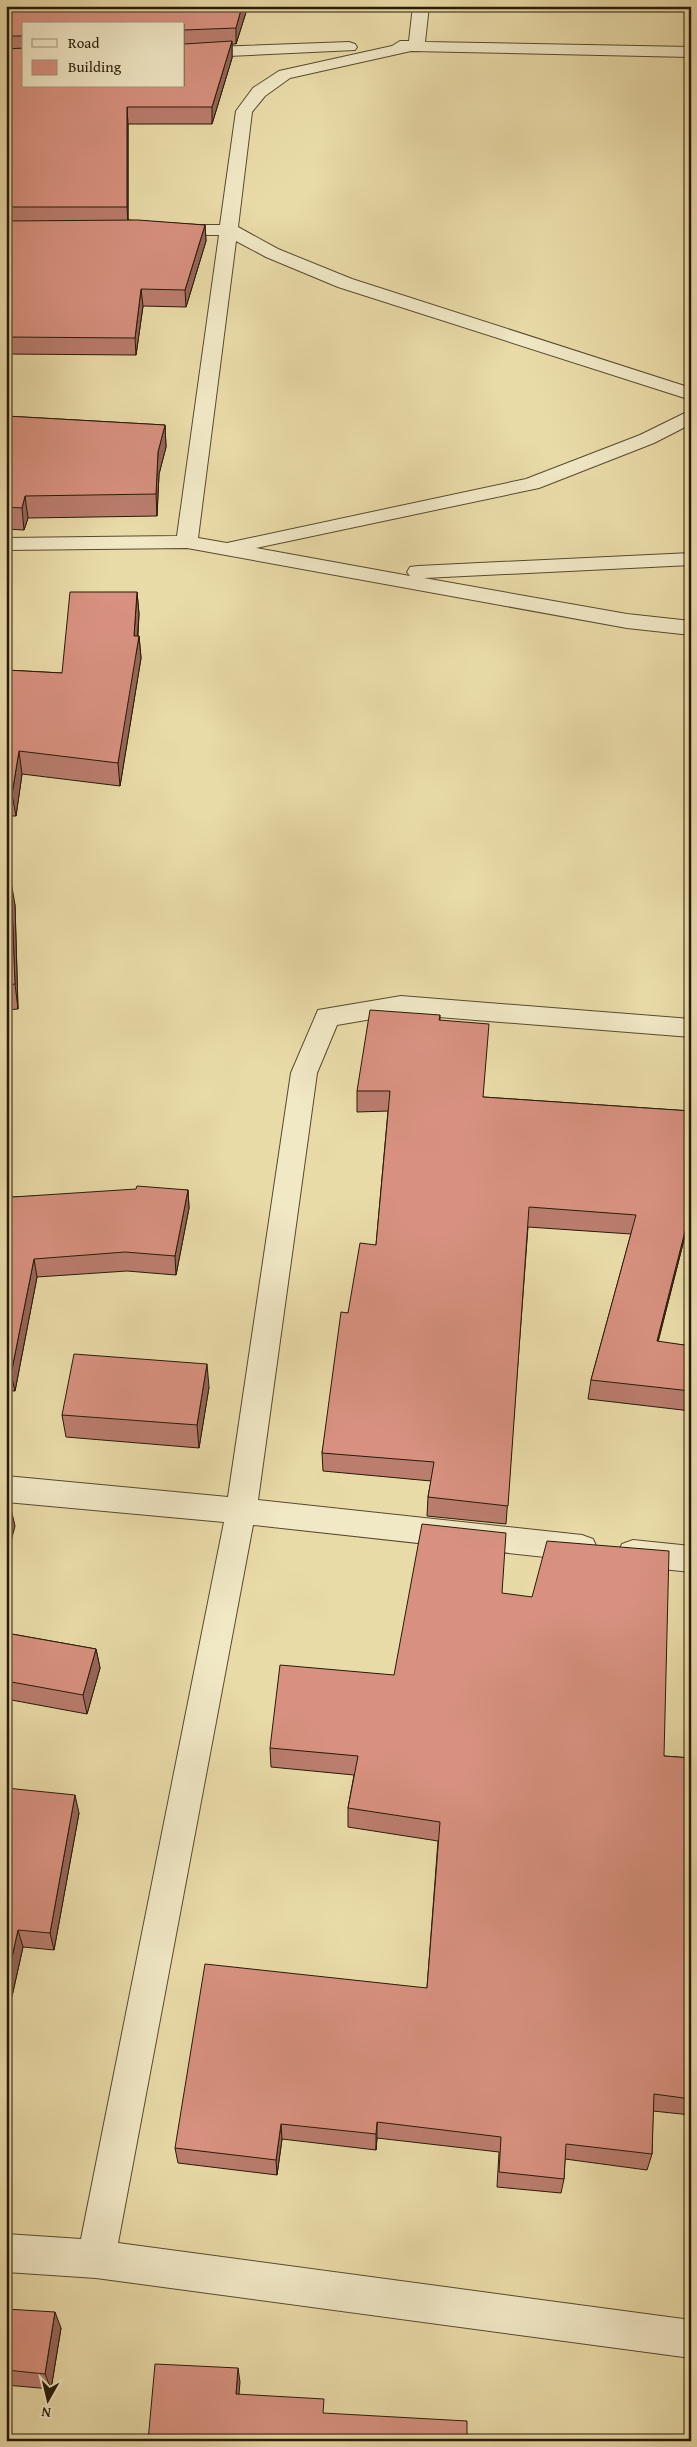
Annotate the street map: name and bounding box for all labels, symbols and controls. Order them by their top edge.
legend [22,22,185,88]
text: Road [68,32,99,53]
text: Building [68,56,122,77]
north arrow [22,2374,72,2424]
text: N [40,2402,52,2423]

